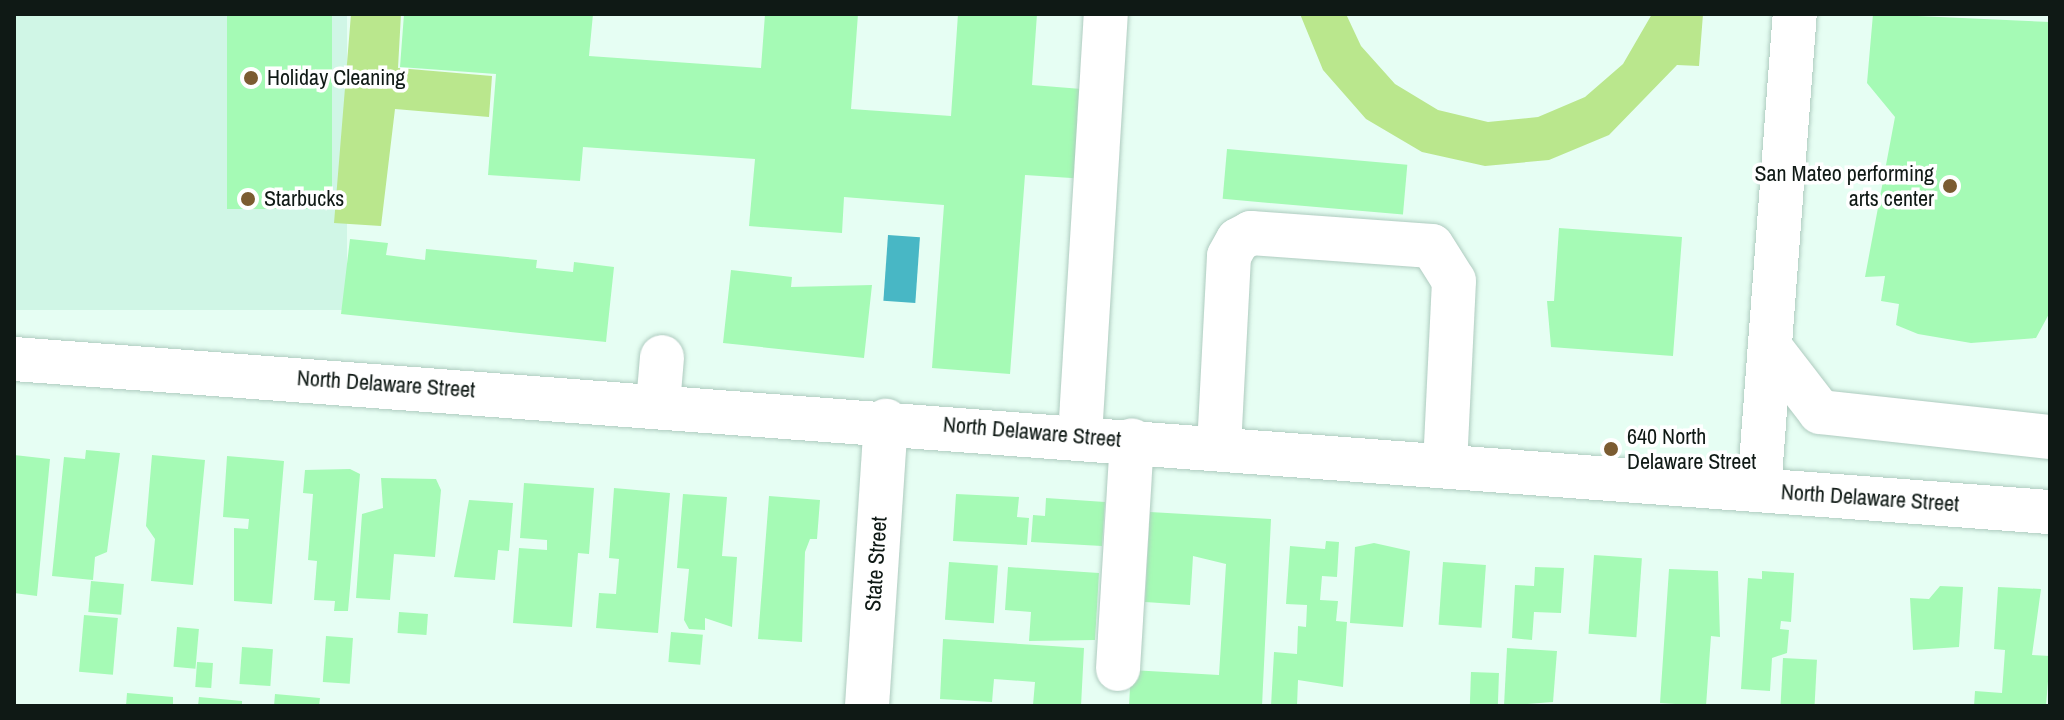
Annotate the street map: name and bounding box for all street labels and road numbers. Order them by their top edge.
street label: North Delaware Street [296,365,476,403]
street label: North Delaware Street [942,411,1122,453]
street label: North Delaware Street [1780,479,1960,517]
street label: State Street [860,516,892,612]

